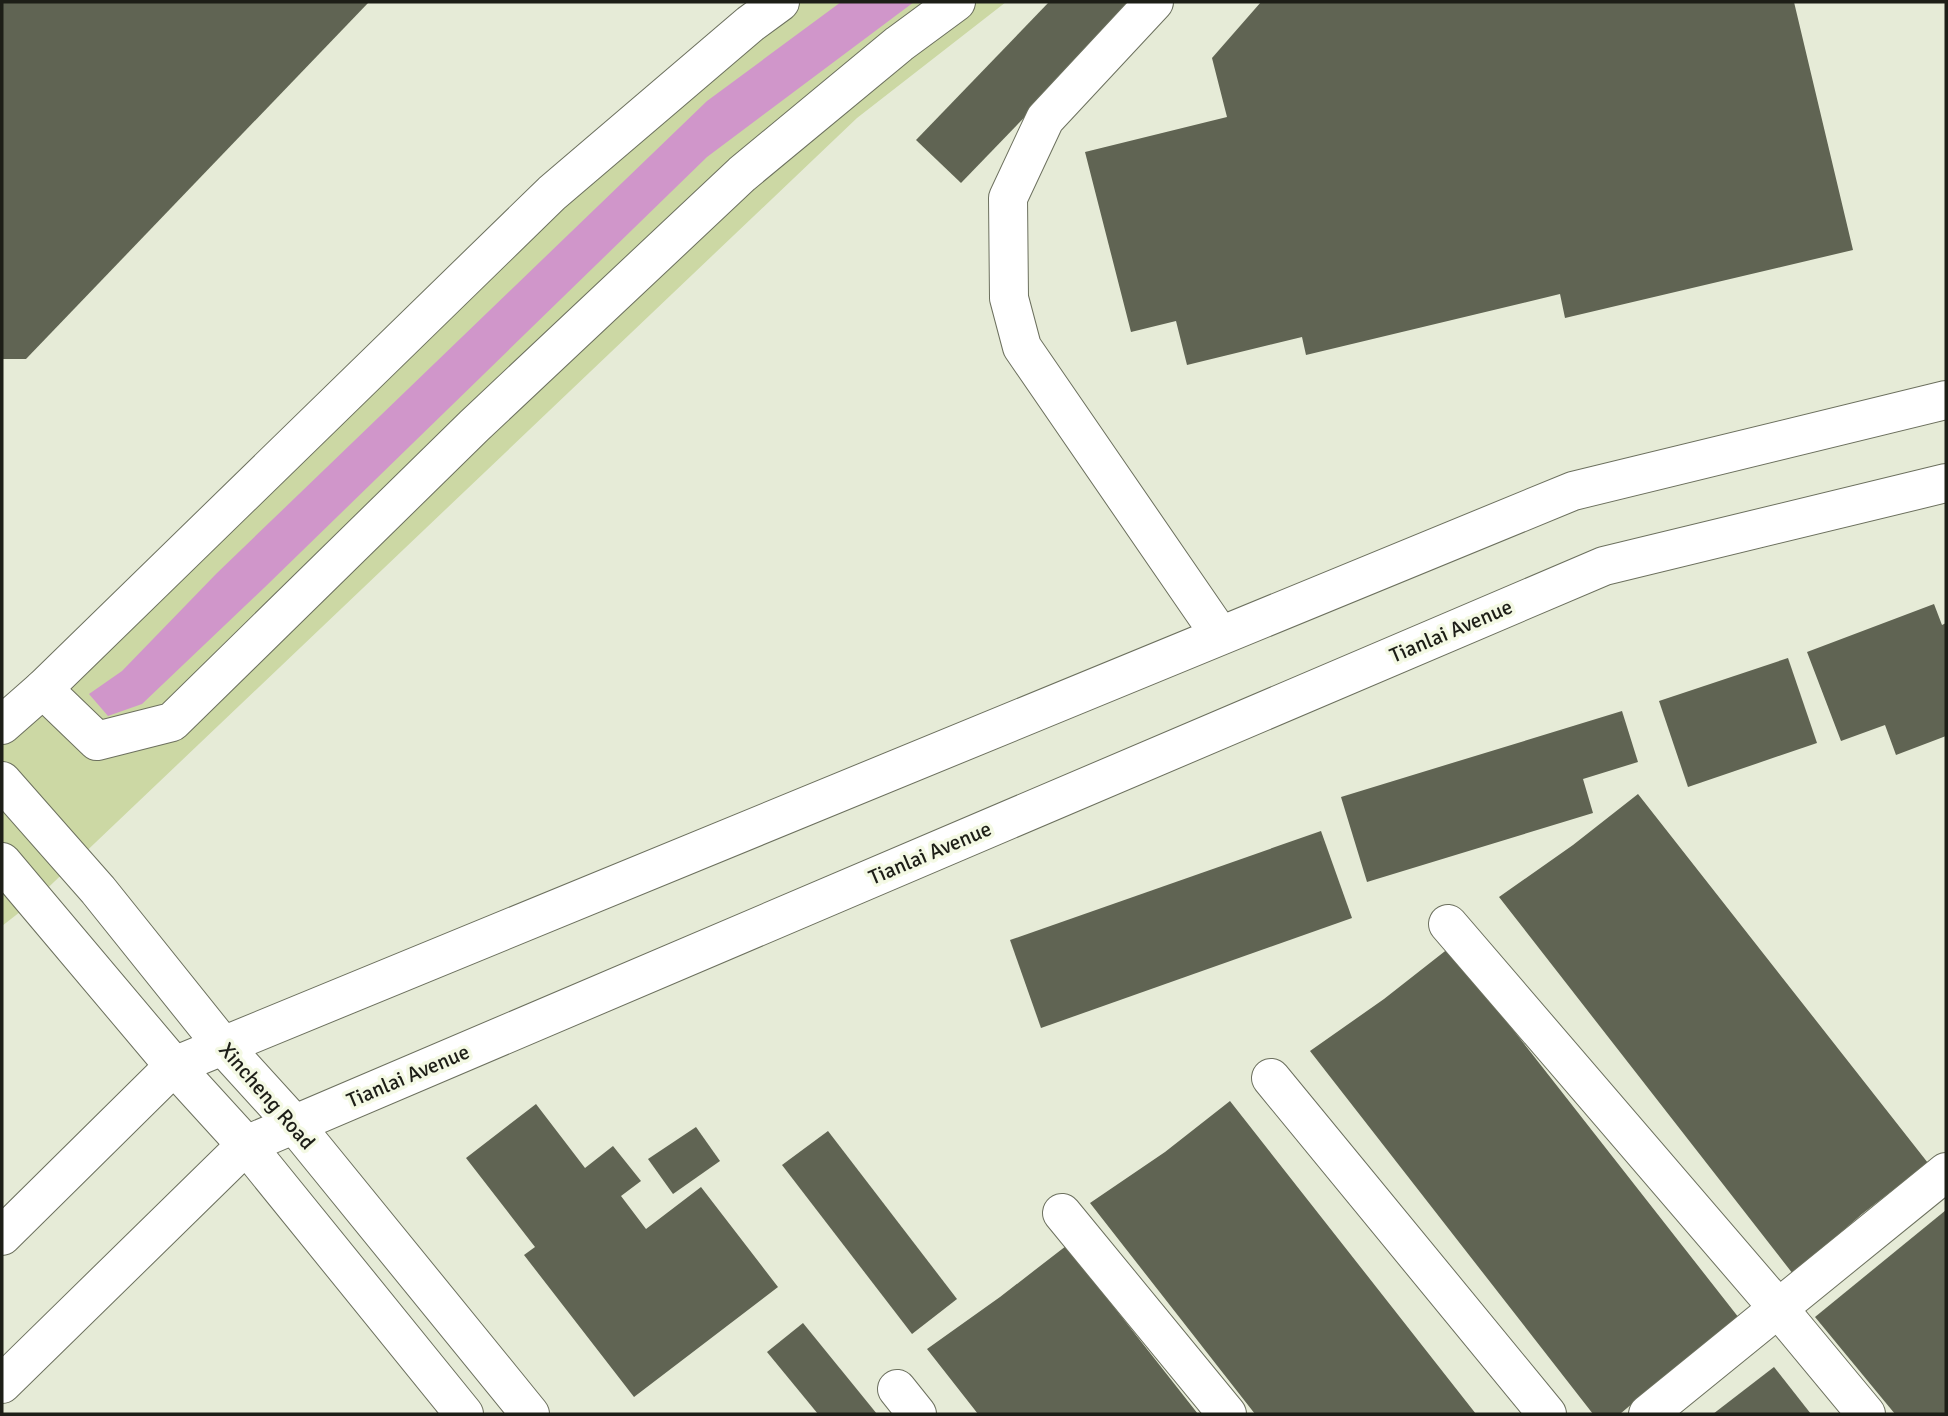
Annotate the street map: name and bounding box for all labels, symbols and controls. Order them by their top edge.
street label: Tianlai Avenue [1386,593,1516,669]
street label: Tianlai Avenue [865,815,995,891]
street label: Xincheng Road [213,1037,321,1155]
street label: Tianlai Avenue [343,1038,473,1114]

